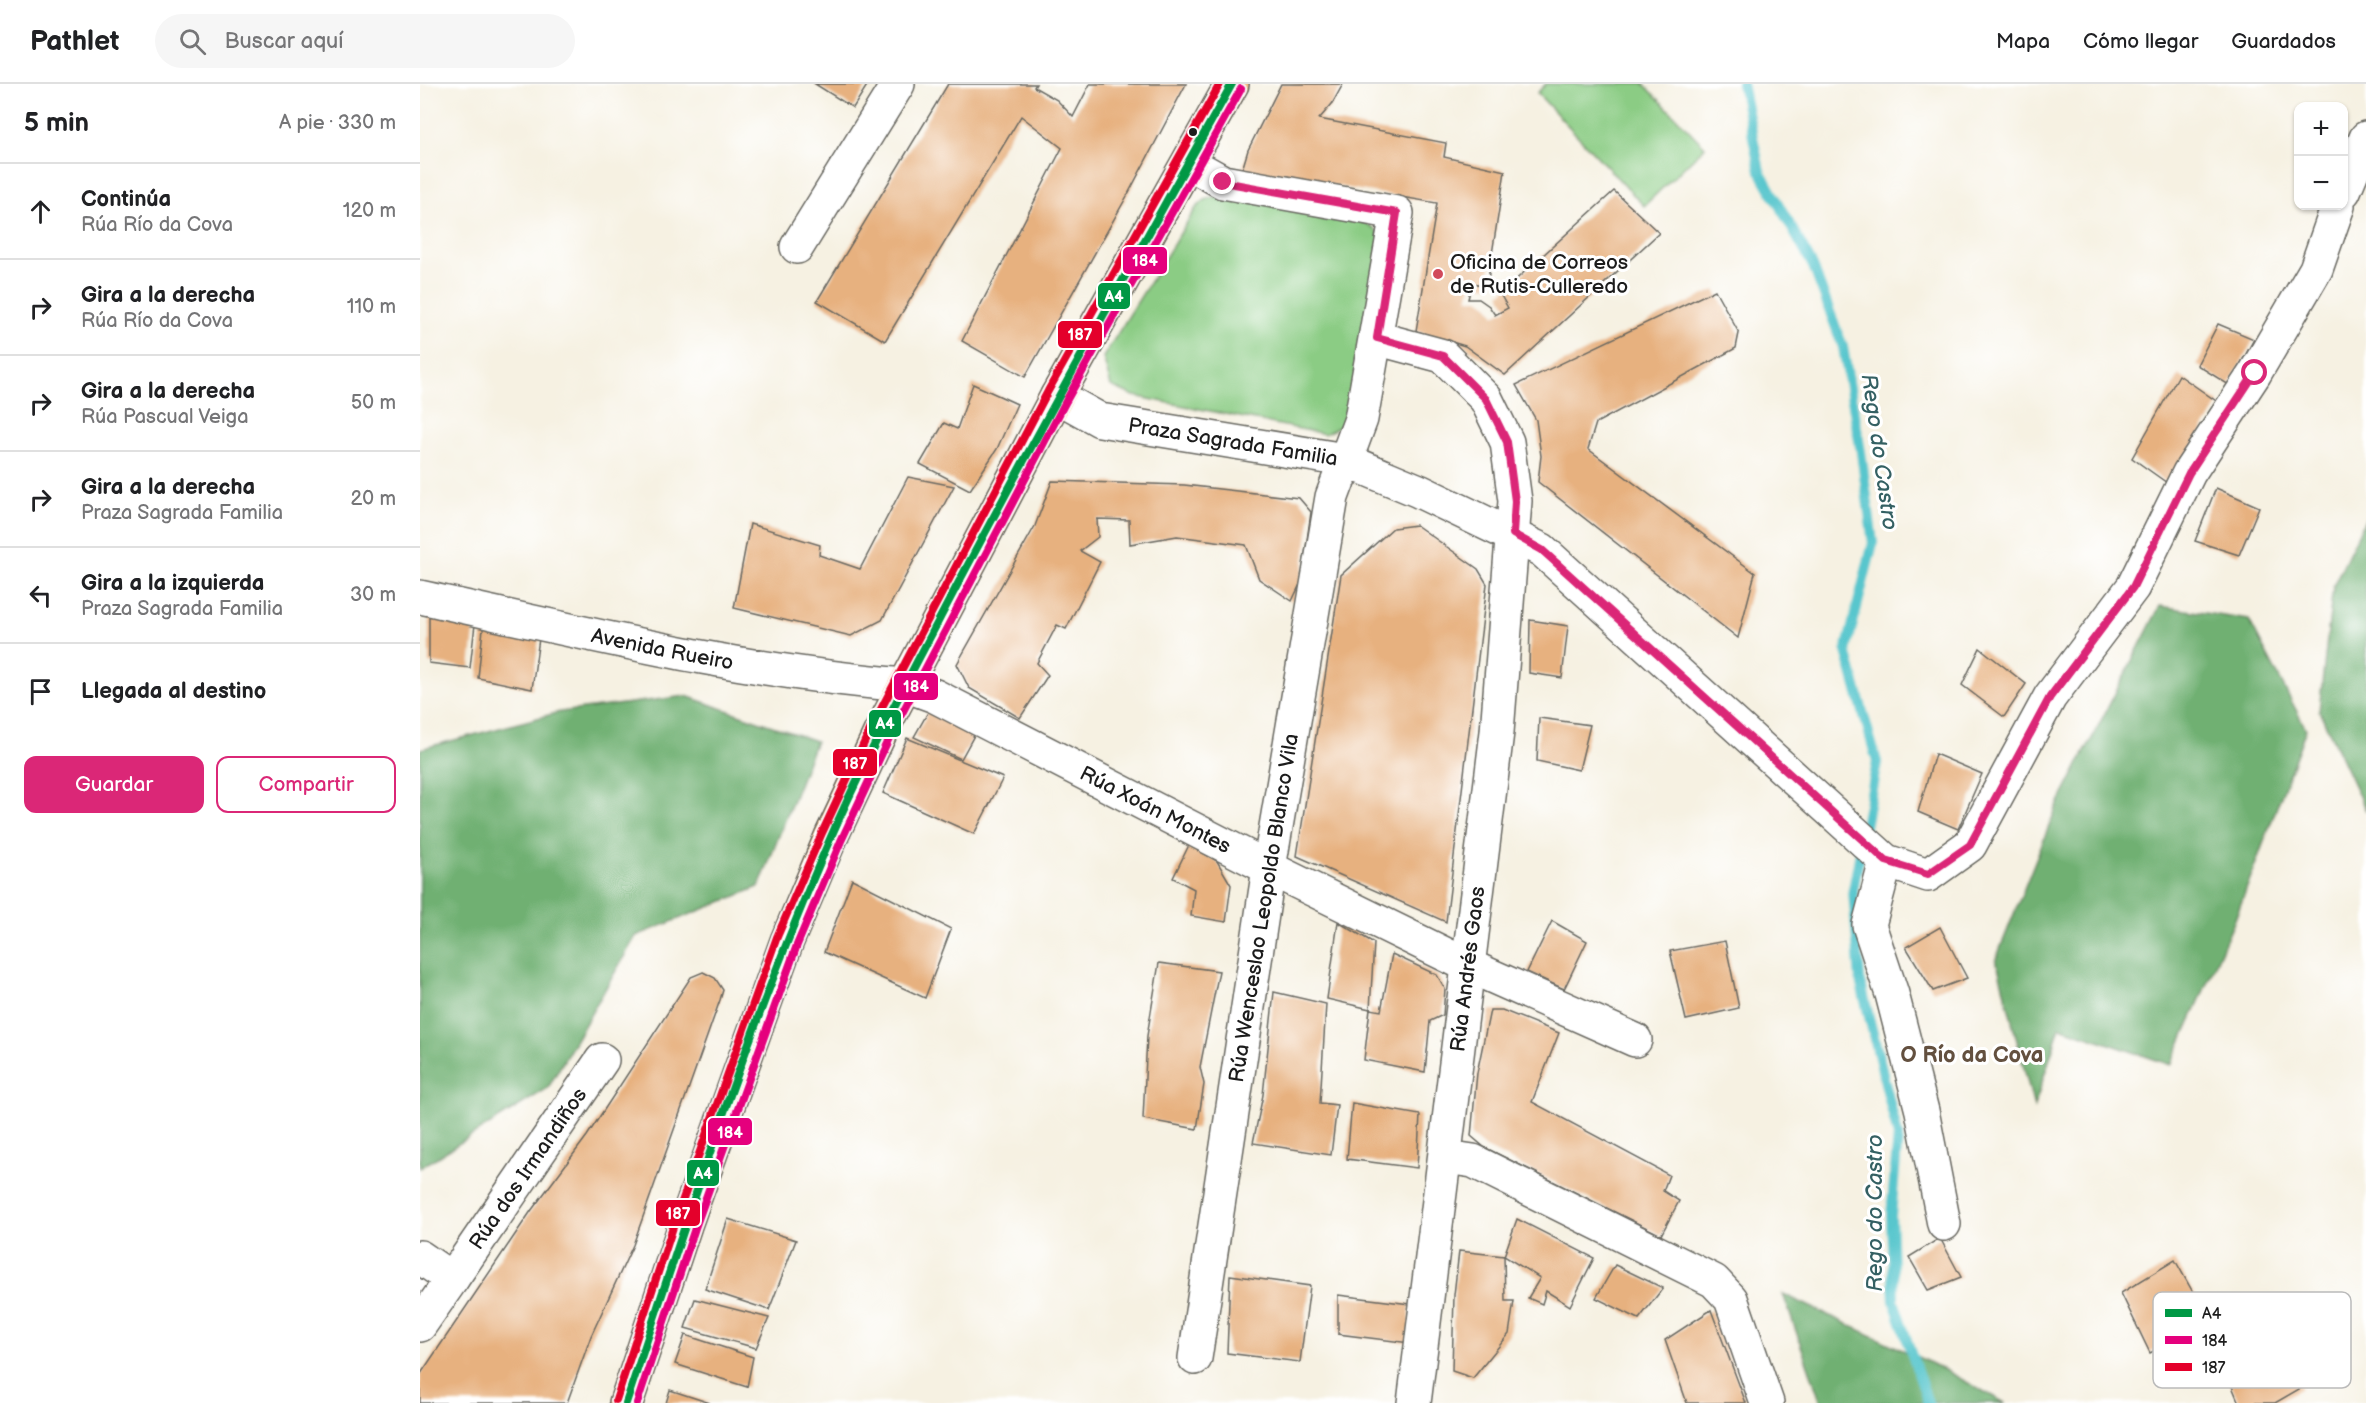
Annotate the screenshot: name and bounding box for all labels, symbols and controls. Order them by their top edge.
search box [155,14,575,68]
text: Pathlet [30,25,119,58]
icon: search [176,25,209,58]
text: Buscar aquí [224,28,344,55]
text: Mapa [1996,29,2050,54]
text: Cómo llegar [2083,29,2198,54]
text: Guardados [2231,29,2336,54]
map controls [2294,102,2348,210]
button: + [2294,102,2348,156]
text: 5 min [24,108,89,139]
text: A pie · 330 m [279,111,396,135]
unlabelled marker [1187,126,1199,138]
button: − [2294,156,2348,210]
route end [1209,168,1235,194]
text: Continúa [81,186,171,213]
icon: ahead [24,195,57,228]
text: 120 m [343,199,396,223]
text: Rúa Río da Cova [81,213,233,237]
line badge: 184 [1122,246,1168,275]
place label: Oficina de Correos de Rutis-Culleredo [1450,250,1628,299]
text: 184 [1132,252,1158,271]
marker: Oficina de Correos de Rutis-Culleredo [1431,267,1445,281]
text: Gira a la derecha [81,282,255,309]
line badge: A4 [1097,282,1131,310]
text: A4 [1103,288,1124,307]
icon: right [24,291,57,324]
text: 110 m [347,295,396,319]
text: Rúa Río da Cova [81,309,233,333]
line badge: 187 [1057,320,1103,349]
text: 187 [1067,326,1093,345]
route start [2241,359,2267,385]
water label: Rego do Castro [1855,372,1903,532]
text: Gira a la derecha [81,378,255,405]
icon: right [24,387,57,420]
text: 50 m [351,391,396,415]
text: Rúa Pascual Veiga [81,405,249,429]
street label: Praza Sagrada Familia [1126,412,1340,471]
text: Gira a la derecha [81,474,255,501]
icon: right [24,483,57,516]
text: 20 m [351,487,396,511]
text: Praza Sagrada Familia [81,501,283,525]
text: Gira a la izquierda [81,570,265,597]
icon: left [24,579,57,612]
text: 30 m [350,583,396,607]
text: Praza Sagrada Familia [81,597,283,621]
street label: Avenida Rueiro [589,623,735,675]
line badge: 184 [893,672,939,701]
icon: arrive [24,675,57,708]
text: Llegada al destino [81,678,266,705]
text: 184 [903,678,929,697]
line badge: A4 [868,709,902,738]
text: A4 [874,715,895,734]
street label: Rúa Wenceslao Leopoldo Blanco Vila [1224,732,1304,1084]
line badge: 187 [832,748,878,777]
text: 187 [842,755,868,774]
button: Guardar [24,756,204,813]
button: Compartir [216,756,396,813]
street label: Rúa Xoán Montes [1076,760,1235,859]
street label: Rúa Andrés Gaos [1445,885,1491,1053]
district label: O Río da Cova [1901,1042,2043,1069]
street label: Rúa dos Irmandiños [464,1083,592,1254]
line badge: 184 [707,1117,753,1146]
text: 184 [717,1124,743,1143]
water label: Rego do Castro [1862,1134,1889,1292]
line badge: A4 [686,1159,720,1187]
text: A4 [692,1165,713,1184]
line badge: 187 [655,1199,701,1227]
text: 187 [665,1205,691,1224]
legend [2153,1292,2351,1388]
text: A4 [2202,1305,2222,1324]
text: 184 [2202,1332,2228,1351]
text: 187 [2202,1359,2226,1378]

